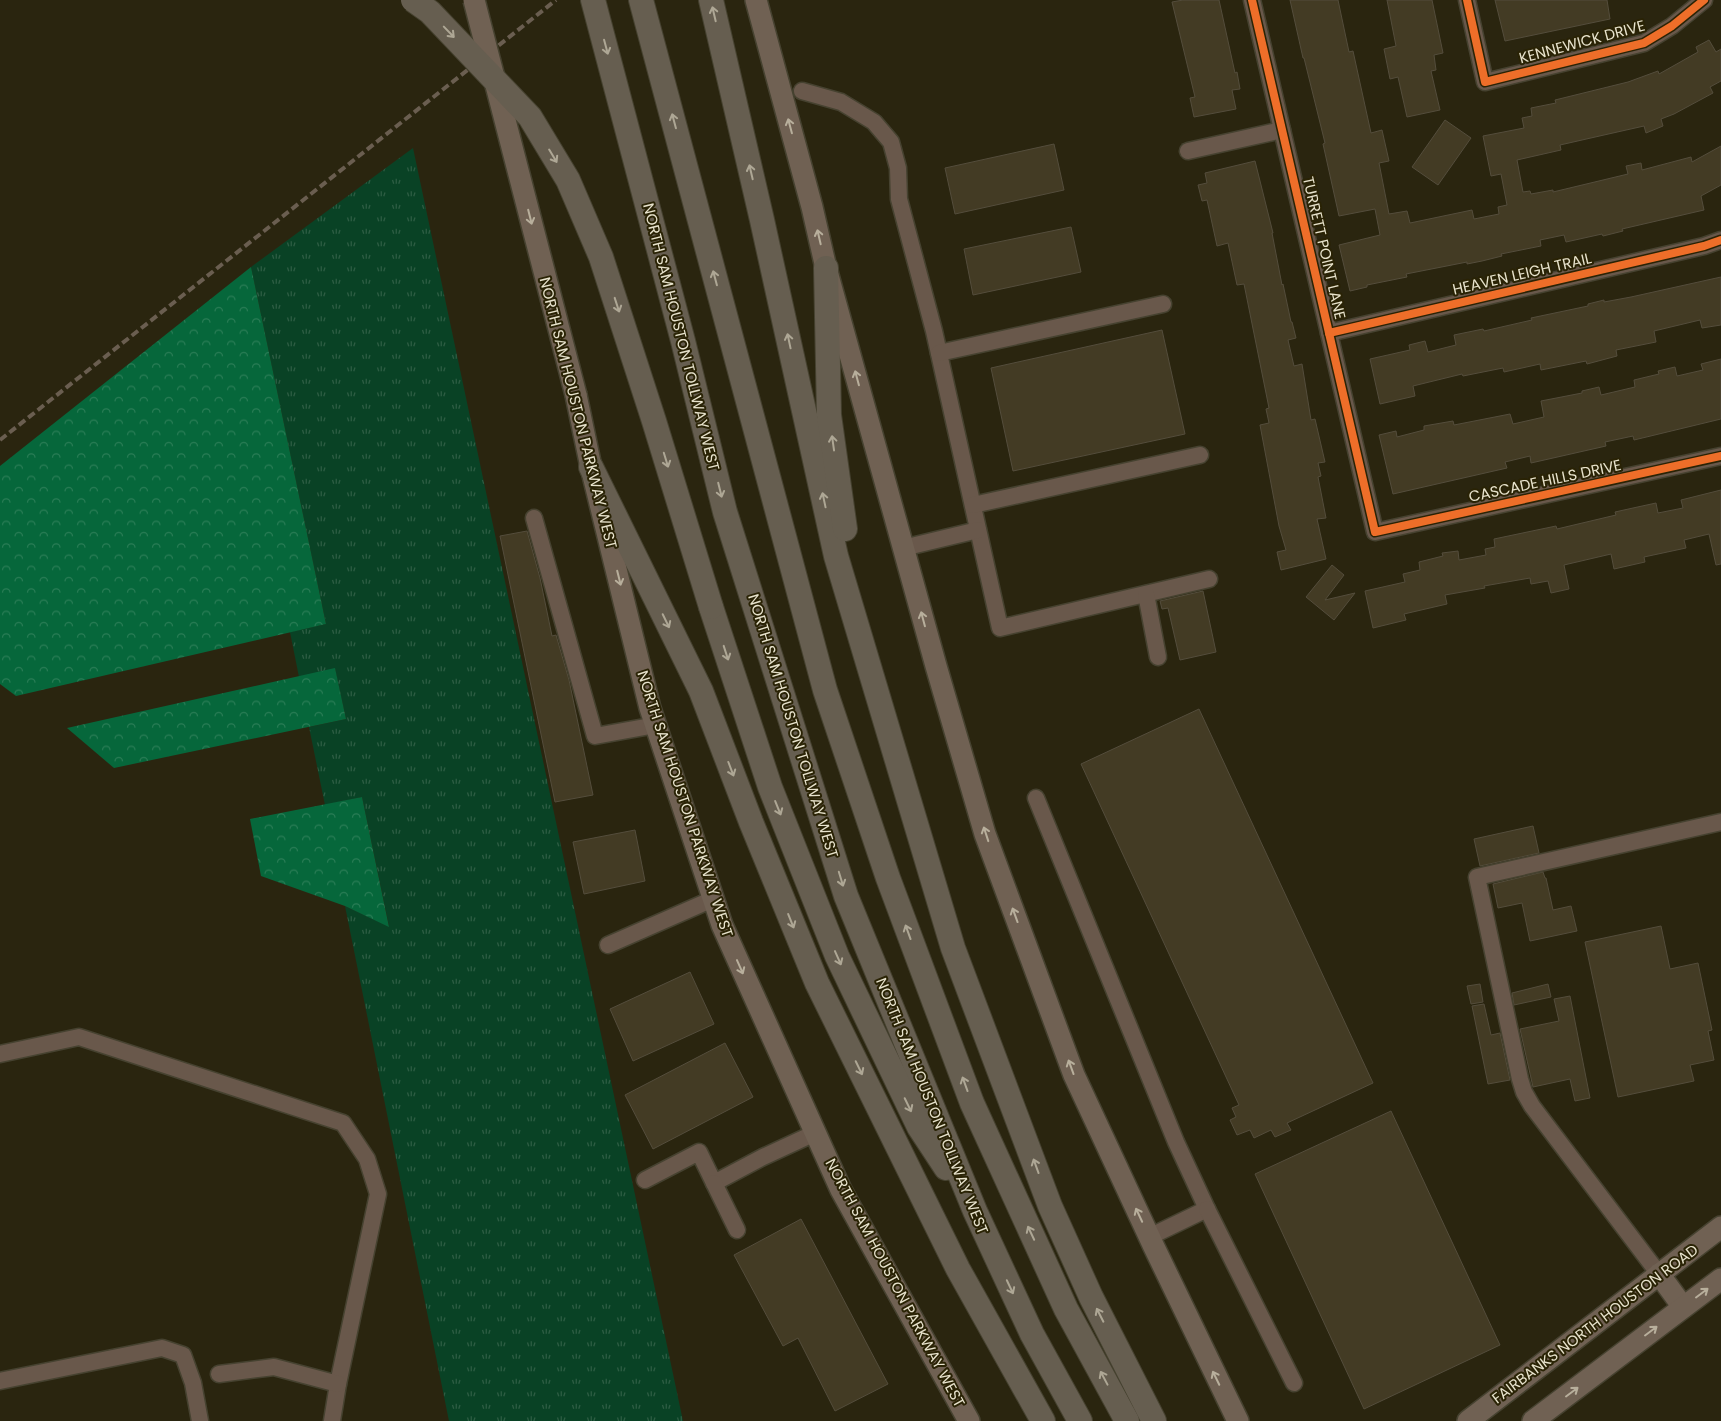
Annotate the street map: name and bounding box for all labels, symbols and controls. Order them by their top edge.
one-way arrow [709,7,718,23]
street label: KENNEWICK DRIVE [1517,15,1647,68]
one-way arrow [443,26,455,39]
one-way arrow [601,39,611,55]
one-way arrow [668,113,678,129]
one-way arrow [785,119,794,135]
one-way arrow [549,148,559,162]
one-way arrow [746,165,755,181]
street label: TURRETT POINT LANE [1298,174,1351,321]
street label: NORTH SAM HOUSTON TOLLWAY WEST [638,201,725,473]
one-way arrow [526,208,535,224]
one-way arrow [814,230,823,246]
street label: HEAVEN LEIGH TRAIL [1450,247,1594,300]
one-way arrow [710,270,720,286]
street label: NORTH SAM HOUSTON PARKWAY WEST [535,275,622,551]
one-way arrow [613,297,622,312]
one-way arrow [784,334,793,350]
one-way arrow [852,371,861,387]
one-way arrow [828,435,838,451]
one-way arrow [662,451,672,467]
street label: CASCADE HILLS DRIVE [1467,454,1623,507]
one-way arrow [716,481,725,497]
one-way arrow [819,492,828,508]
one-way arrow [614,570,624,586]
street label: NORTH SAM HOUSTON TOLLWAY WEST [743,591,844,860]
one-way arrow [918,612,927,628]
one-way arrow [661,613,671,628]
one-way arrow [722,645,732,661]
street label: NORTH SAM HOUSTON PARKWAY WEST [632,668,739,940]
one-way arrow [727,761,736,777]
one-way arrow [774,800,783,815]
one-way arrow [980,826,990,842]
one-way arrow [837,871,846,886]
one-way arrow [1010,908,1019,923]
one-way arrow [787,913,796,928]
one-way arrow [903,925,912,940]
one-way arrow [834,950,844,965]
one-way arrow [736,959,746,974]
street label: NORTH SAM HOUSTON TOLLWAY WEST [871,974,994,1237]
one-way arrow [855,1060,864,1075]
one-way arrow [1066,1060,1075,1076]
one-way arrow [960,1077,969,1093]
one-way arrow [904,1097,913,1112]
street label: NORTH SAM HOUSTON PARKWAY WEST [821,1155,970,1411]
one-way arrow [1031,1159,1040,1174]
one-way arrow [1134,1208,1143,1223]
one-way arrow [1026,1226,1036,1241]
street label: FAIRBANKS NORTH HOUSTON ROAD [1487,1239,1702,1408]
one-way arrow [1005,1279,1015,1294]
one-way arrow [1695,1288,1709,1298]
one-way arrow [1095,1308,1104,1323]
one-way arrow [1644,1326,1657,1337]
one-way arrow [1211,1370,1221,1385]
one-way arrow [1098,1371,1108,1386]
one-way arrow [1565,1386,1578,1397]

